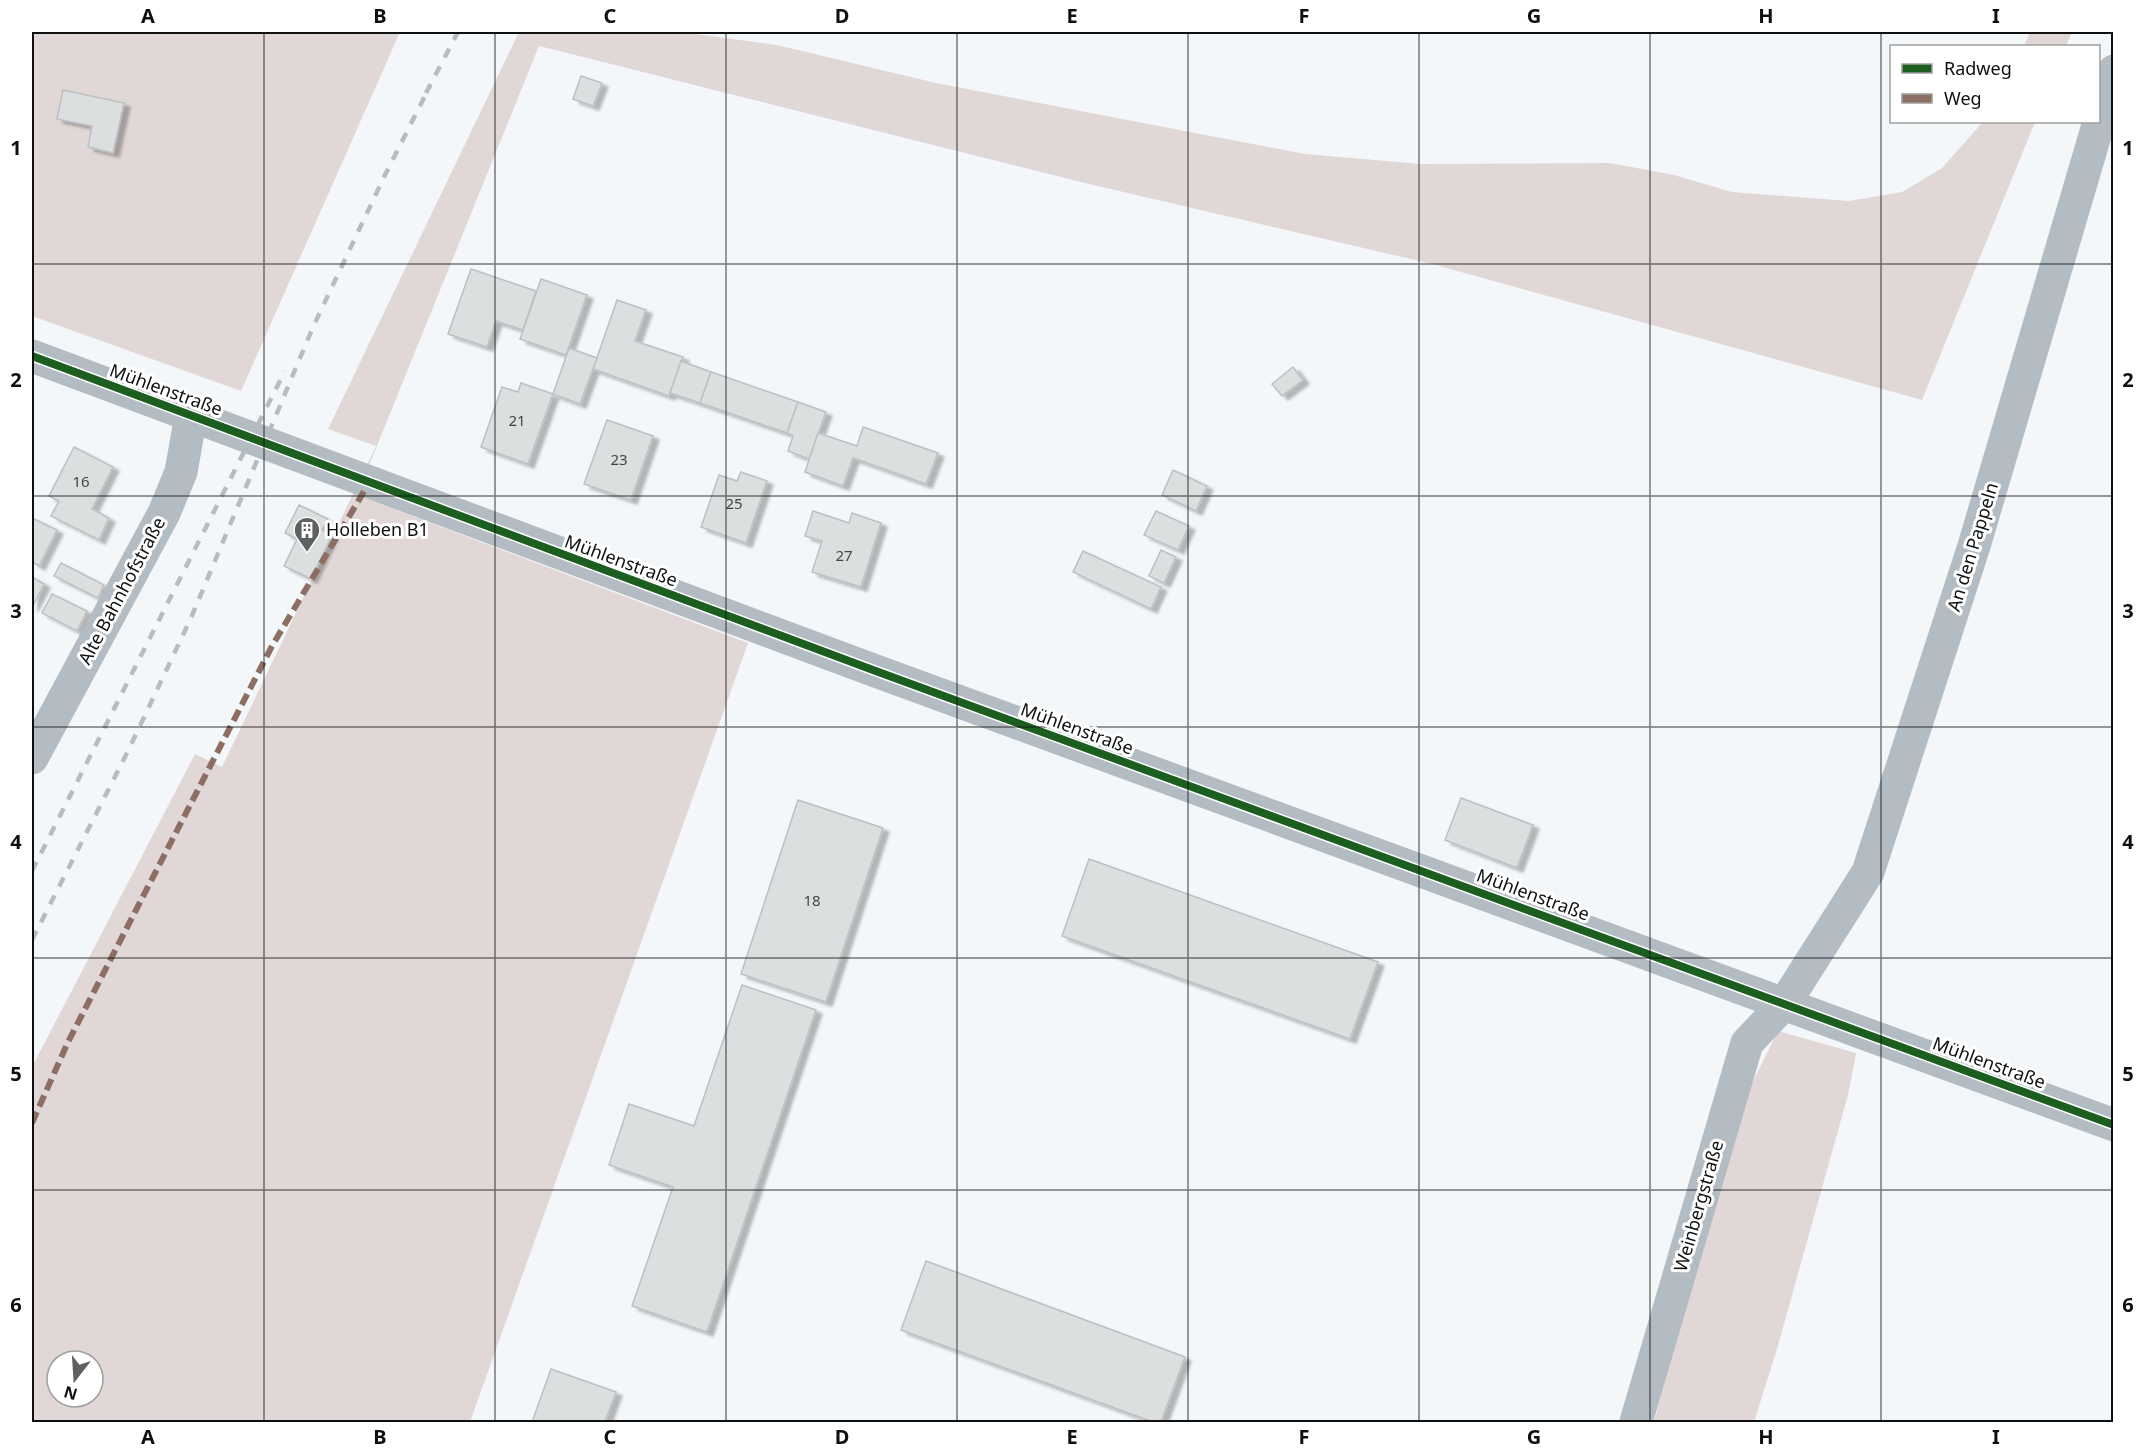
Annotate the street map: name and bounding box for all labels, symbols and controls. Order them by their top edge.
text: A [141,2,155,29]
text: B [373,2,387,29]
text: C [604,2,617,29]
text: D [835,2,849,29]
text: E [1066,2,1078,29]
text: F [1299,2,1309,29]
text: G [1527,2,1541,29]
text: H [1758,2,1774,29]
text: I [1992,2,2000,29]
legend [1890,45,2100,123]
text: Radweg [1944,56,2012,80]
text: Weg [1944,86,1982,110]
text: 1 [10,134,22,161]
text: 1 [2122,134,2134,161]
street label: Mühlenstraße [107,358,226,421]
text: 2 [10,366,22,393]
text: 2 [2122,366,2134,393]
house number: 21 [508,410,526,430]
house number: 23 [610,449,628,469]
house number: 16 [72,471,90,491]
street label: An den Pappeln [1941,479,2003,614]
house number: 25 [725,493,743,513]
street label: Alte Bahnhofstraße [72,513,170,668]
building icon: Holleben B1 [292,515,322,553]
place label: Holleben B1 [326,517,429,541]
street label: Mühlenstraße [562,529,681,592]
house number: 27 [835,545,853,565]
text: 3 [10,597,22,624]
text: 3 [2122,597,2134,624]
street label: Mühlenstraße [1018,697,1137,760]
text: 4 [10,828,22,855]
text: 4 [2122,828,2134,855]
street label: Mühlenstraße [1474,863,1593,926]
house number: 18 [803,890,821,910]
street label: Mühlenstraße [1930,1031,2049,1094]
text: 5 [10,1060,22,1087]
text: 5 [2122,1060,2134,1087]
street label: Weinbergstraße [1668,1137,1728,1274]
text: 6 [10,1291,22,1318]
text: 6 [2122,1291,2134,1318]
north arrow [45,1349,105,1409]
text: N [61,1381,80,1406]
text: A [141,1423,155,1450]
text: B [373,1423,387,1450]
text: C [604,1423,617,1450]
text: D [835,1423,849,1450]
text: E [1066,1423,1078,1450]
text: F [1299,1423,1309,1450]
text: G [1527,1423,1541,1450]
text: H [1758,1423,1774,1450]
text: I [1992,1423,2000,1450]

